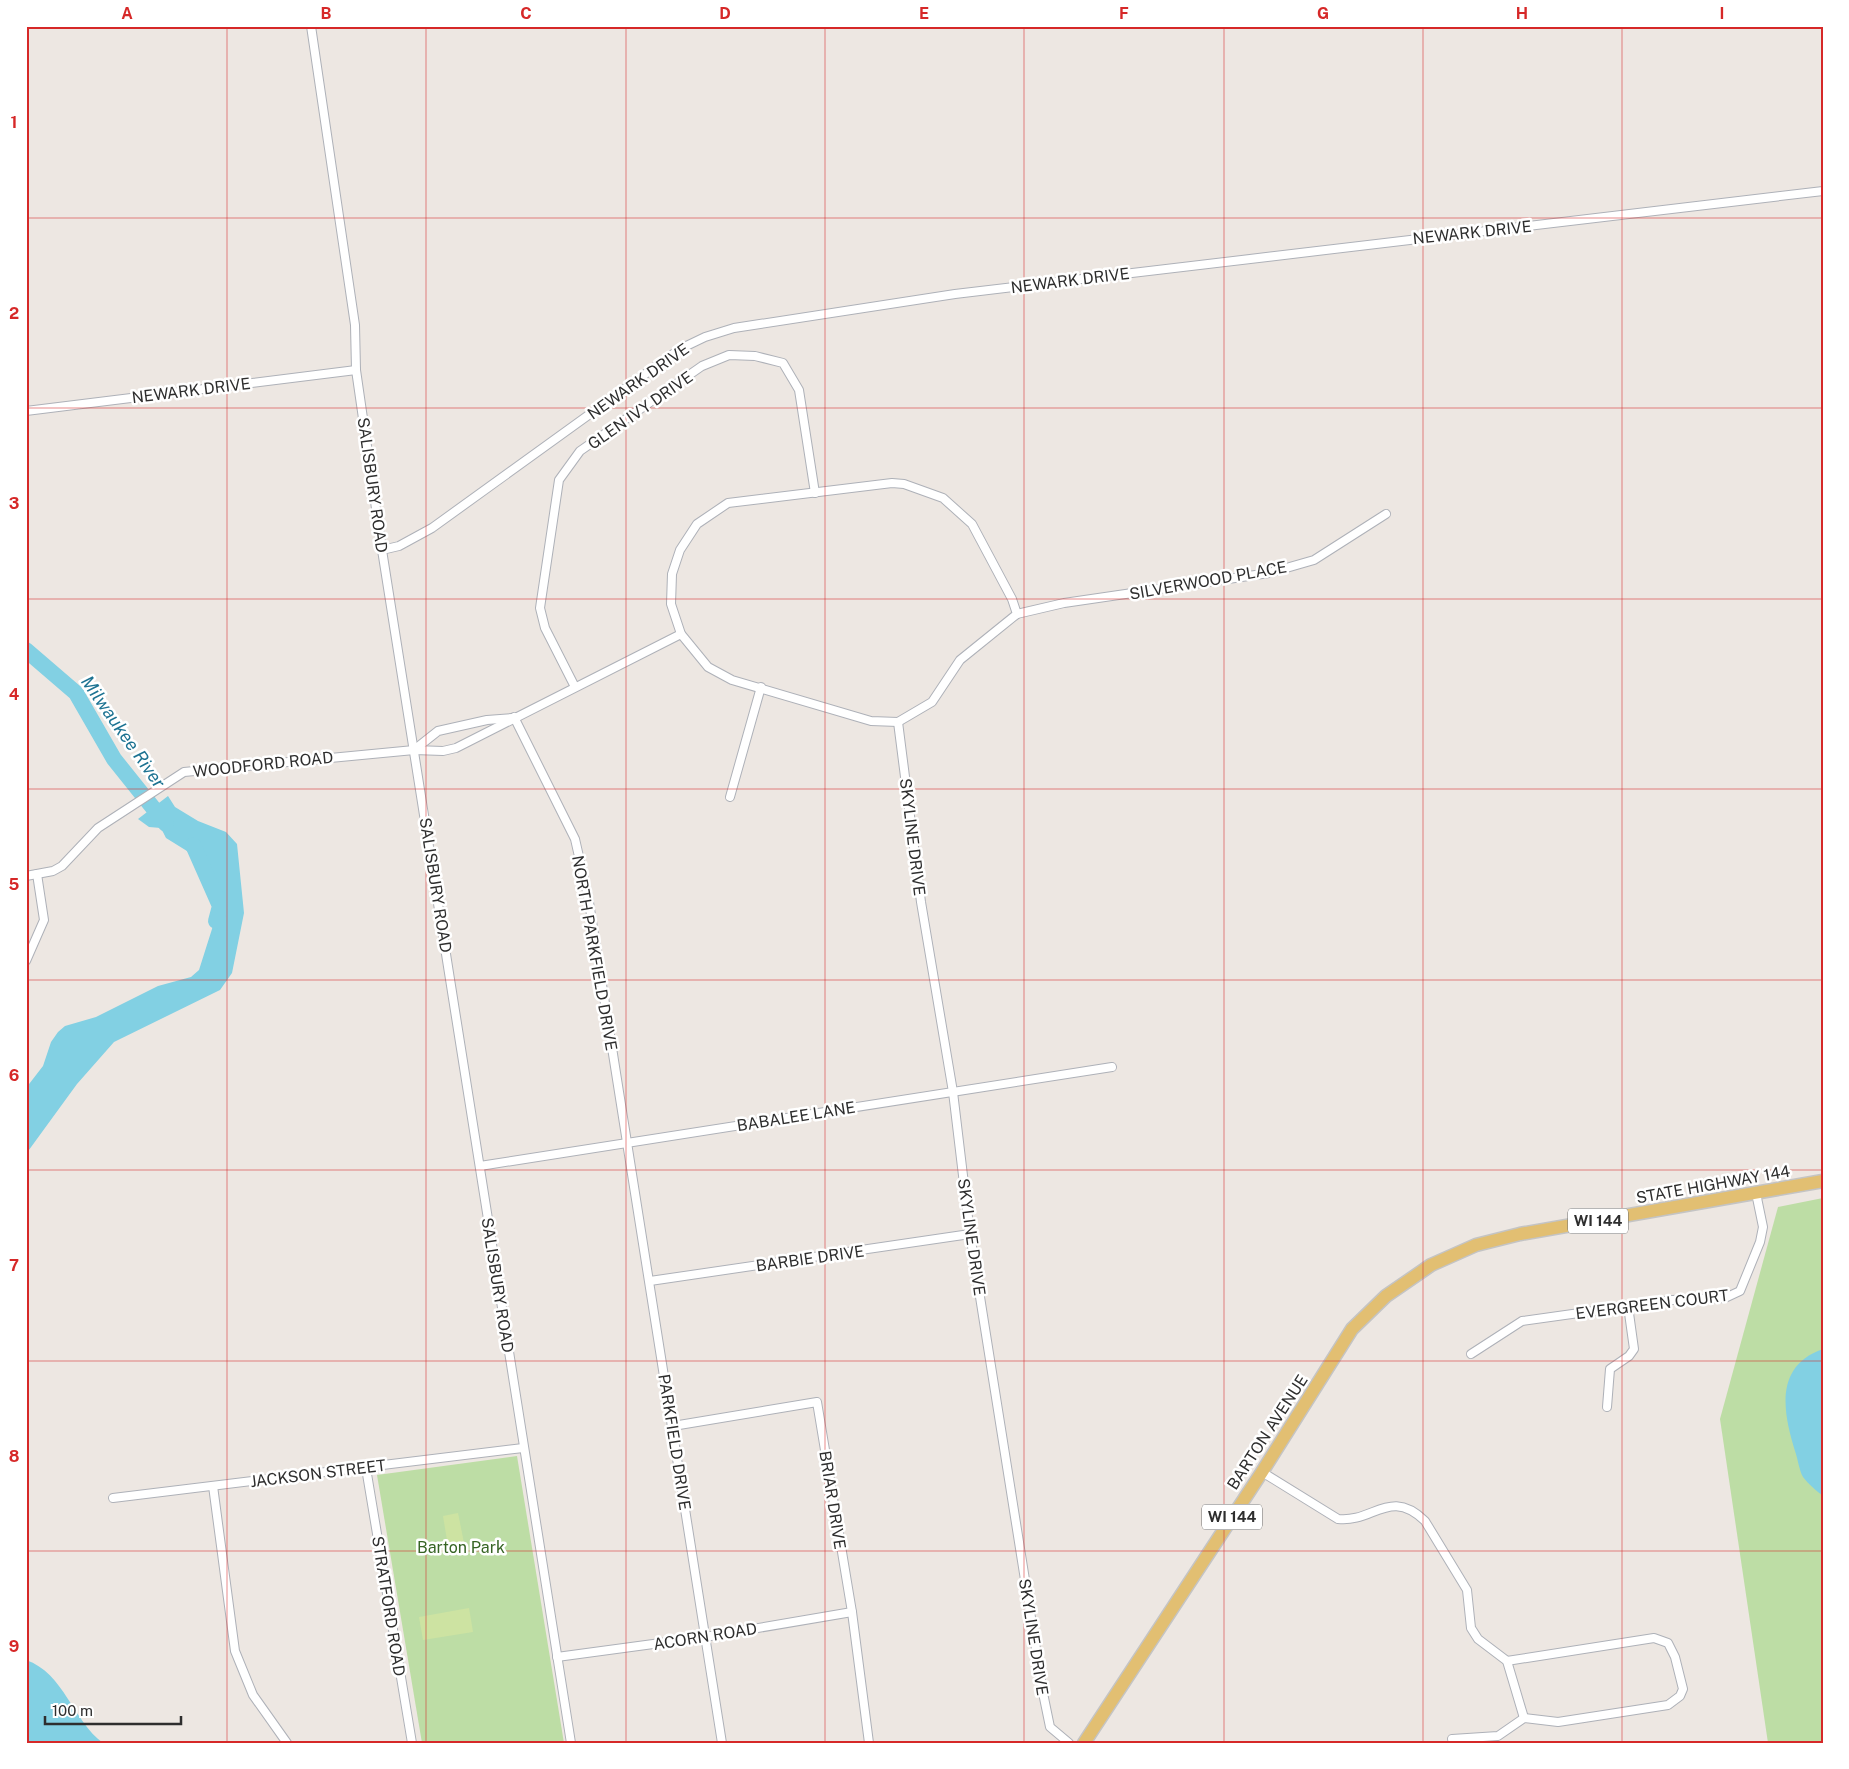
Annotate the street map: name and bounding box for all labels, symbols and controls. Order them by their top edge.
text: A [121,4,133,23]
text: B [321,4,332,23]
text: C [520,4,532,23]
text: D [719,4,731,23]
text: E [919,4,929,23]
text: F [1119,4,1129,23]
text: G [1317,4,1329,23]
text: H [1516,4,1528,23]
text: I [1720,4,1724,23]
text: 1 [11,113,17,132]
street label: NEWARK DRIVE [1412,217,1533,248]
street label: NEWARK DRIVE [1010,264,1131,297]
text: 2 [9,304,19,323]
street label: NEWARK DRIVE [584,339,693,423]
street label: GLEN IVY DRIVE [584,367,696,454]
street label: NEWARK DRIVE [131,374,252,407]
street label: SALISBURY ROAD [354,416,391,554]
text: 3 [9,494,19,513]
street label: SILVERWOOD PLACE [1128,557,1288,604]
water label: Milwaukee River [77,672,170,792]
text: 4 [9,685,20,704]
street label: WOODFORD ROAD [192,748,334,781]
street label: SKYLINE DRIVE [896,777,929,897]
street label: SALISBURY ROAD [415,816,456,954]
street label: NORTH PARKFIELD DRIVE [568,854,621,1052]
text: 5 [9,875,20,894]
text: 6 [9,1066,19,1085]
street label: BABALEE LANE [735,1098,857,1135]
street label: STATE HIGHWAY 144 [1635,1162,1792,1207]
street label: SKYLINE DRIVE [954,1177,989,1297]
road number: WI 144 [1568,1208,1628,1234]
street label: SALISBURY ROAD [477,1216,518,1354]
street label: BARBIE DRIVE [755,1241,865,1275]
text: 7 [9,1256,19,1275]
street label: EVERGREEN COURT [1575,1286,1730,1323]
street label: BARTON AVENUE [1223,1371,1312,1493]
street label: PARKFIELD DRIVE [654,1373,695,1512]
text: 8 [9,1447,20,1466]
street label: BRIAR DRIVE [815,1450,850,1551]
street label: JACKSON STREET [249,1456,388,1491]
road number: WI 144 [1202,1504,1262,1530]
street label: STRATFORD ROAD [368,1535,409,1678]
park label: Barton Park [417,1538,505,1557]
street label: SKYLINE DRIVE [1015,1577,1052,1697]
street label: ACORN ROAD [652,1619,758,1654]
text: 9 [9,1637,19,1656]
scale bar [45,1694,181,1726]
text: 100 m [52,1702,93,1719]

